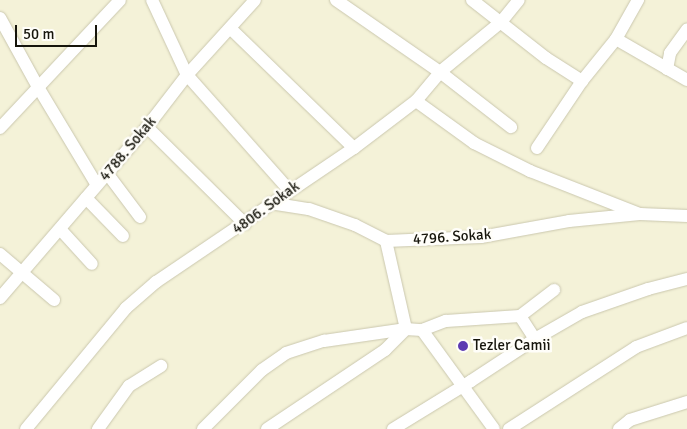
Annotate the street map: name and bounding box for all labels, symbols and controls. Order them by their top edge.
scale bar [18,15,100,47]
text: 50 m [23,25,54,43]
street label: 4788. Sokak [96,113,160,185]
street label: 4806. Sokak [229,178,303,238]
street label: 4796. Sokak [412,225,492,249]
place label: Tezler Camii [473,337,551,355]
marker: Tezler Camii [457,340,469,352]

